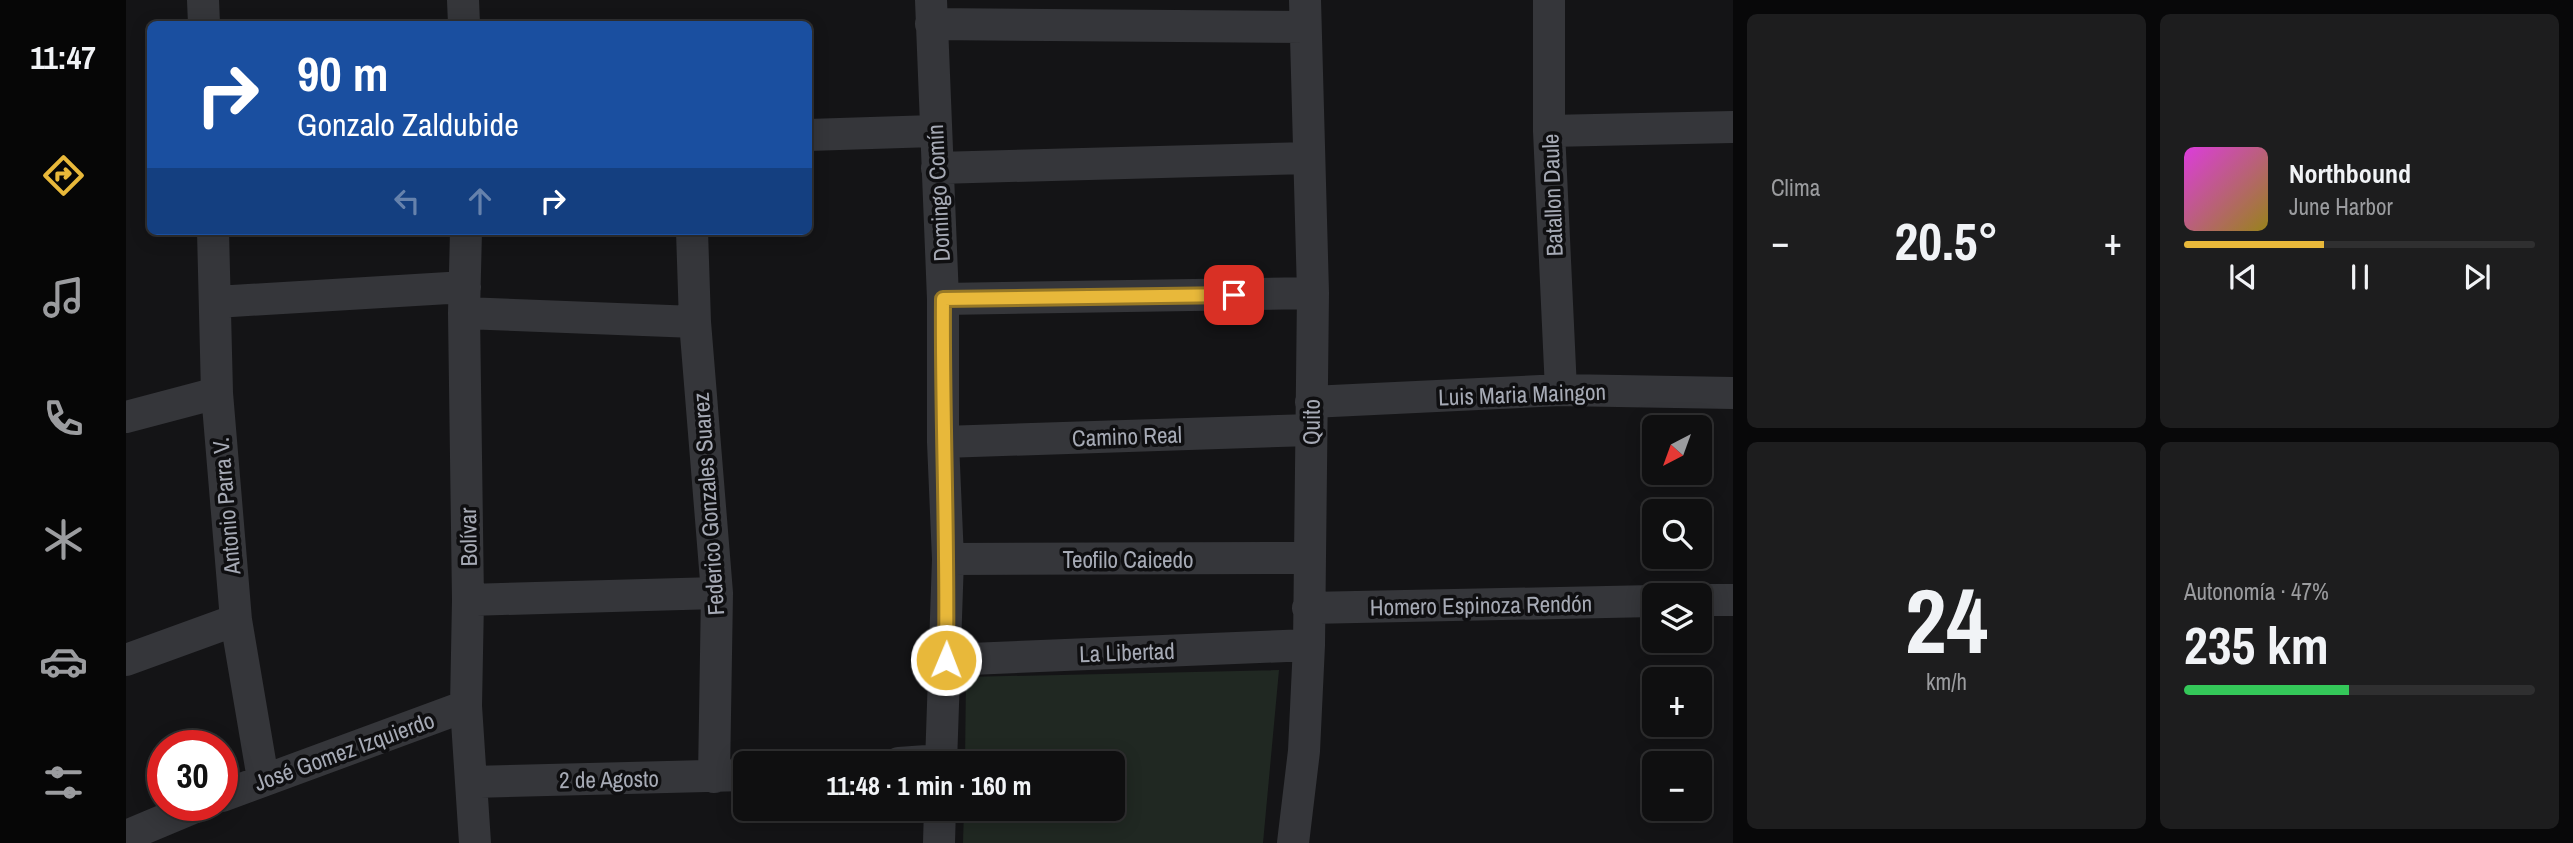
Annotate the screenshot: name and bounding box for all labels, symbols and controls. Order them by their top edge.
text: 11:47 [30,36,96,79]
text: 90 m [297,40,389,106]
icon: right [182,49,273,140]
text: Gonzalo Zaldubide [297,103,519,146]
street label: Domingo Comín [919,124,957,262]
street label: Batallon Daule [1534,133,1570,257]
icon: directions [39,151,88,200]
text: Northbound [2289,156,2411,191]
text: Clima [1771,172,1820,203]
icon: left [388,182,426,220]
icon: ahead [461,182,499,220]
icon: right [534,182,572,220]
text: June Harbor [2289,191,2393,222]
text: 20.5° [1895,206,1998,276]
text: − [1771,216,1789,267]
text: + [2104,216,2122,267]
icon: previous [2224,258,2262,296]
icon: pause [2341,258,2379,296]
icon: next [2458,258,2496,296]
pin [1204,265,1264,325]
icon: music [39,273,88,322]
icon: arrive [1215,276,1253,314]
street label: Luis Maria Maingon [1438,376,1606,412]
street label: Federico Gonzales Suarez [685,391,731,617]
icon: phone [39,394,88,443]
street label: Quito [1296,399,1327,445]
north arrow [1642,415,1712,485]
map controls [1642,415,1712,821]
street label: Camino Real [1071,419,1183,453]
street label: Antonio Parra V. [205,436,248,577]
button: search [1642,499,1712,569]
street label: Bolívar [452,507,484,567]
icon: climate [39,515,88,564]
street label: Teofilo Caicedo [1062,544,1194,575]
text: 24 [1905,559,1988,681]
text: Autonomía · 47% [2184,576,2329,607]
button: layers [1642,583,1712,653]
street label: Homero Espinoza Rendón [1370,588,1592,622]
text: 235 km [2184,610,2329,680]
position arrow [909,623,983,697]
street label: La Libertad [1079,635,1175,669]
icon: car [39,637,88,686]
text: km/h [1926,666,1967,697]
button: + [1642,667,1712,737]
street label: José Gomez Izquierdo [250,704,438,798]
speed limit sign: 30 [147,730,238,821]
button: − [1642,751,1712,821]
icon: filters [39,758,88,807]
street label: 2 de Agosto [559,763,659,795]
text: 11:48 · 1 min · 160 m [826,768,1032,803]

